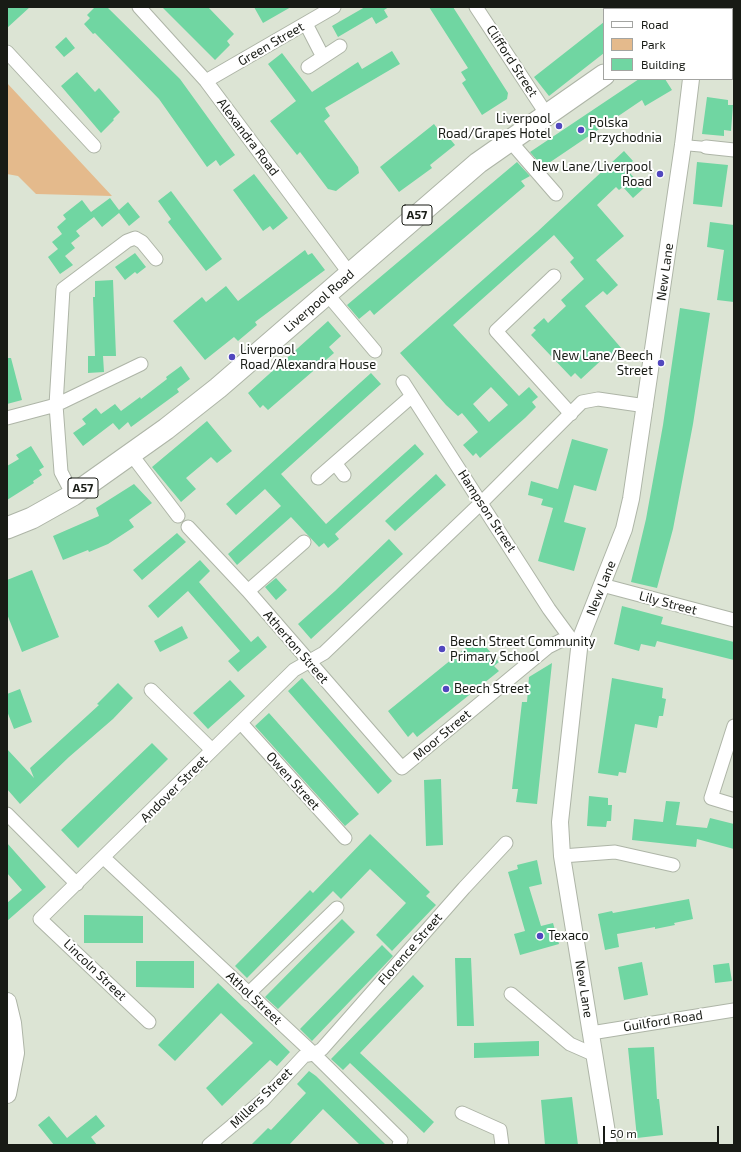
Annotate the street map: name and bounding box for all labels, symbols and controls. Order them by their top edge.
legend [603,8,733,80]
text: Road [641,17,669,31]
street label: Green Street [235,19,307,69]
street label: Clifford Street [483,22,541,100]
text: Park [641,37,666,51]
text: Building [641,57,685,71]
street label: Alexandra Road [214,95,282,179]
place label: Liverpool Road/Grapes Hotel [438,111,551,142]
place label: Polska Przychodnia [589,115,662,146]
marker: Liverpool Road/Grapes Hotel [554,121,564,131]
marker: Polska Przychodnia [576,125,586,135]
place label: New Lane/Liverpool Road [532,159,652,190]
marker: New Lane/Liverpool Road [655,169,665,179]
road number: A57 [402,205,432,225]
street label: New Lane [653,242,677,302]
street label: Liverpool Road [281,266,357,336]
place label: Liverpool Road/Alexandra House [240,342,376,373]
place label: New Lane/Beech Street [552,348,653,379]
marker: Liverpool Road/Alexandra House [227,352,237,362]
marker: New Lane/Beech Street [656,358,666,368]
street label: Hampson Street [455,467,519,555]
road number: A57 [68,478,98,498]
street label: New Lane [583,558,619,618]
street label: Lily Street [637,588,699,618]
street label: Atherton Street [260,607,332,687]
place label: Beech Street Community Primary School [450,634,595,665]
marker: Beech Street Community Primary School [437,644,447,654]
place label: Beech Street [454,681,529,697]
marker: Beech Street [441,684,451,694]
street label: Moor Street [410,706,474,764]
street label: Owen Street [263,749,323,813]
street label: Andover Street [137,752,211,826]
street label: Florence Street [375,910,445,988]
place label: Texaco [548,928,589,944]
marker: Texaco [535,931,545,941]
street label: Lincoln Street [60,936,130,1004]
street label: New Lane [572,959,596,1019]
street label: Athol Street [223,968,285,1028]
street label: Guilford Road [622,1007,704,1035]
street label: Millers Street [227,1065,295,1131]
scale bar [605,1118,721,1144]
text: 50 m [610,1126,637,1140]

